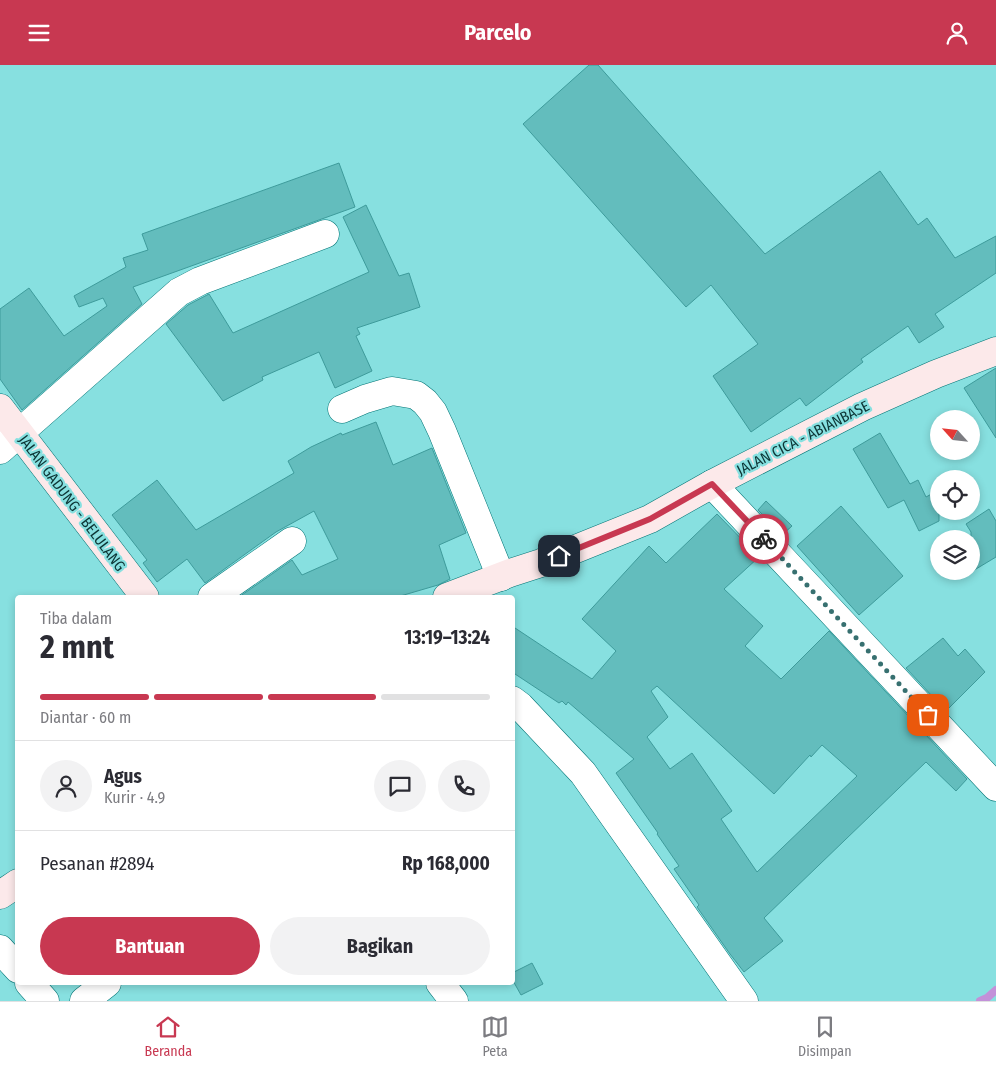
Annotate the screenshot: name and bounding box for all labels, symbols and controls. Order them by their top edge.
icon: menu [25,19,53,47]
text: Parcelo [464,19,532,46]
icon: person [943,19,971,47]
street label: JALAN CICA - ABIANBASE [734,397,872,479]
north arrow [930,410,980,460]
map controls [930,410,980,580]
street label: JALAN GADUNG - BELULANG [15,431,129,575]
button: locate [930,470,980,520]
courier [739,514,789,564]
icon: bike [750,525,778,553]
button: layers [930,530,980,580]
pin [538,535,580,577]
icon: home [545,542,573,570]
text: Tiba dalam [40,609,112,628]
text: 13:19–13:24 [404,626,490,649]
text: 2 mnt [40,628,114,666]
pin [907,694,949,736]
icon: bag [914,701,942,729]
text: Diantar · 60 m [40,708,131,727]
button: person [40,760,92,812]
button: chat [374,760,426,812]
button: phone [438,760,490,812]
text: Agus [104,765,142,788]
text: Kurir · 4.9 [104,788,165,807]
text: Pesanan #2894 [40,852,155,875]
text: Rp 168,000 [402,852,490,875]
button: Bantuan [40,917,260,975]
button: Bagikan [270,917,490,975]
tab: Beranda [144,1013,192,1060]
tab: Peta [481,1013,509,1060]
tab: Disimpan [798,1013,852,1060]

